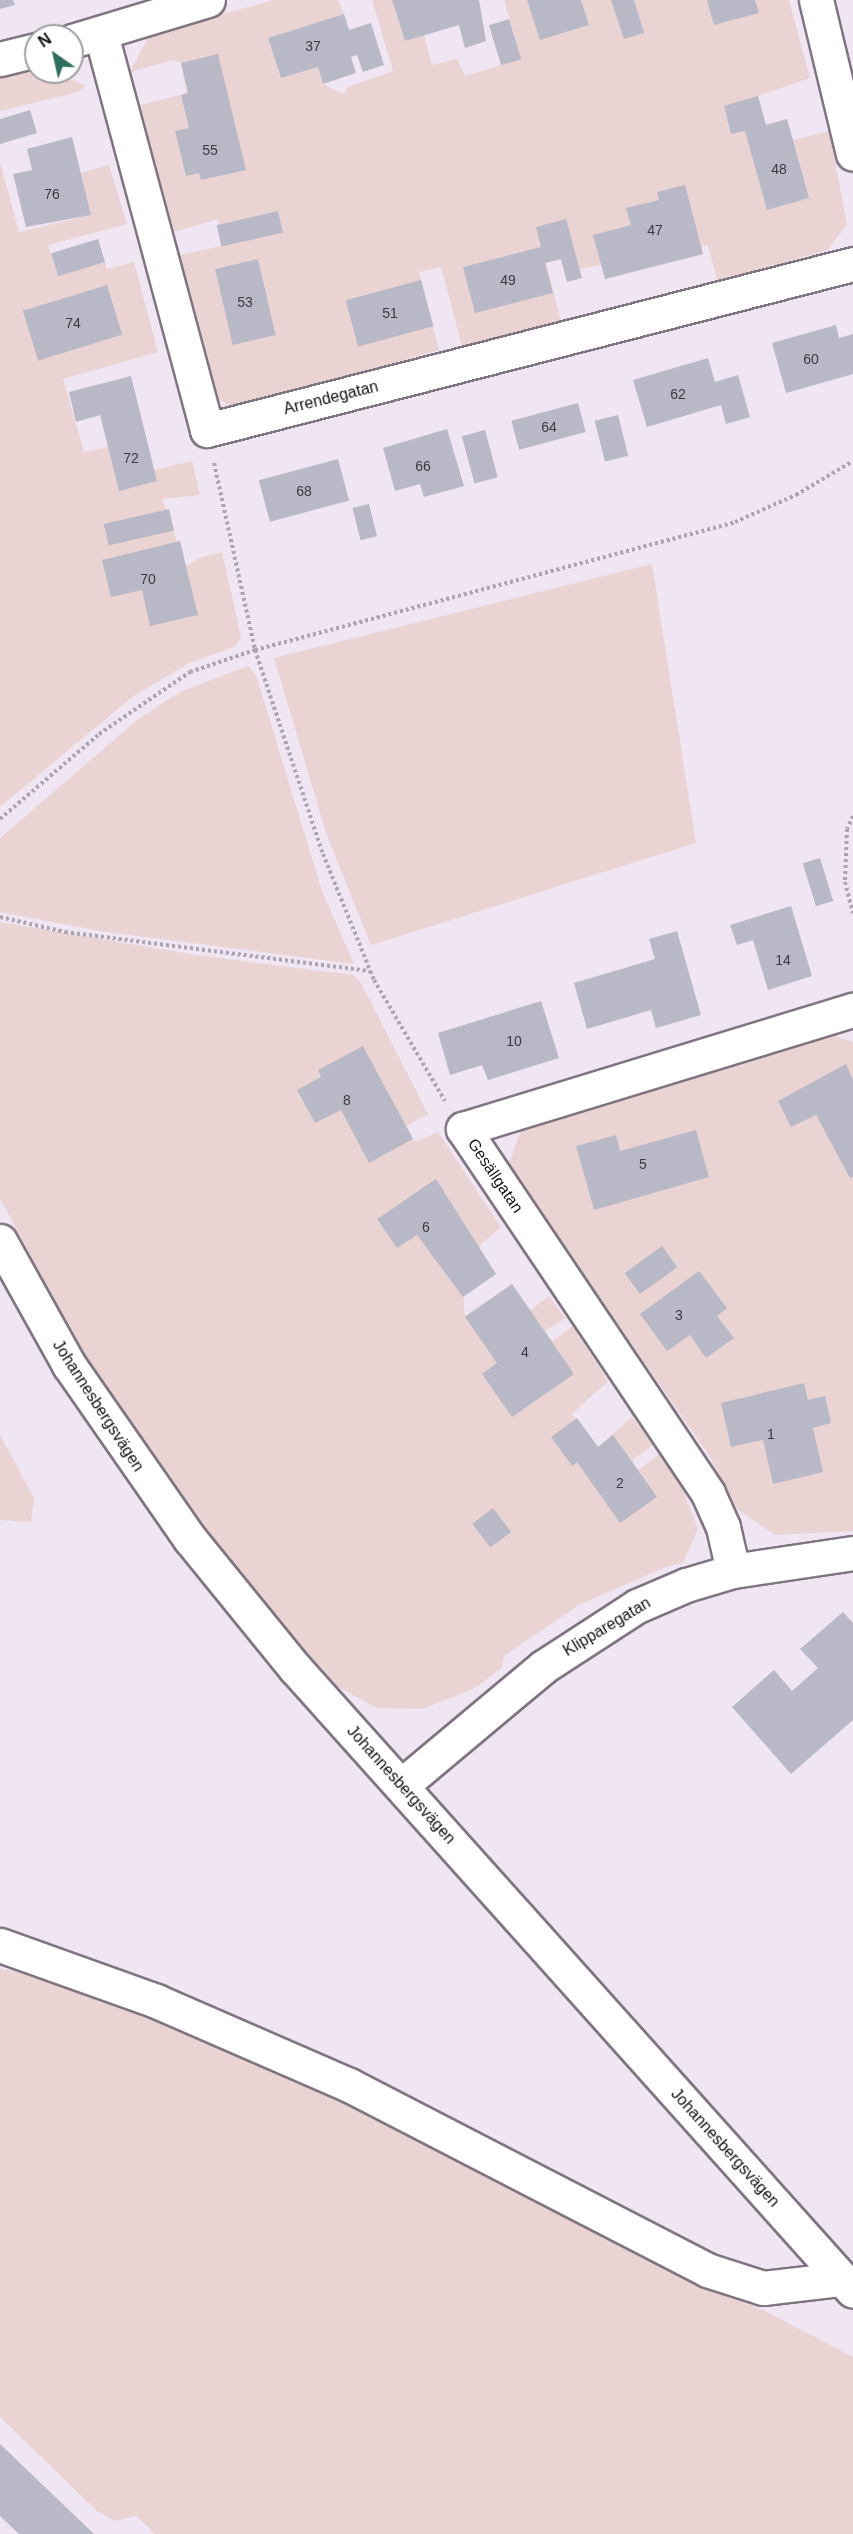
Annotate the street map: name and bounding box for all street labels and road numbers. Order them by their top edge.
street label: Arrendegatan [282,377,380,419]
street label: Gesällgatan [463,1135,527,1217]
street label: Johannesbergsvägen [48,1337,148,1475]
street label: Klipparegatan [560,1593,654,1661]
street label: Johannesbergsvägen [343,1722,459,1848]
street label: Johannesbergsvägen [667,2085,783,2211]

